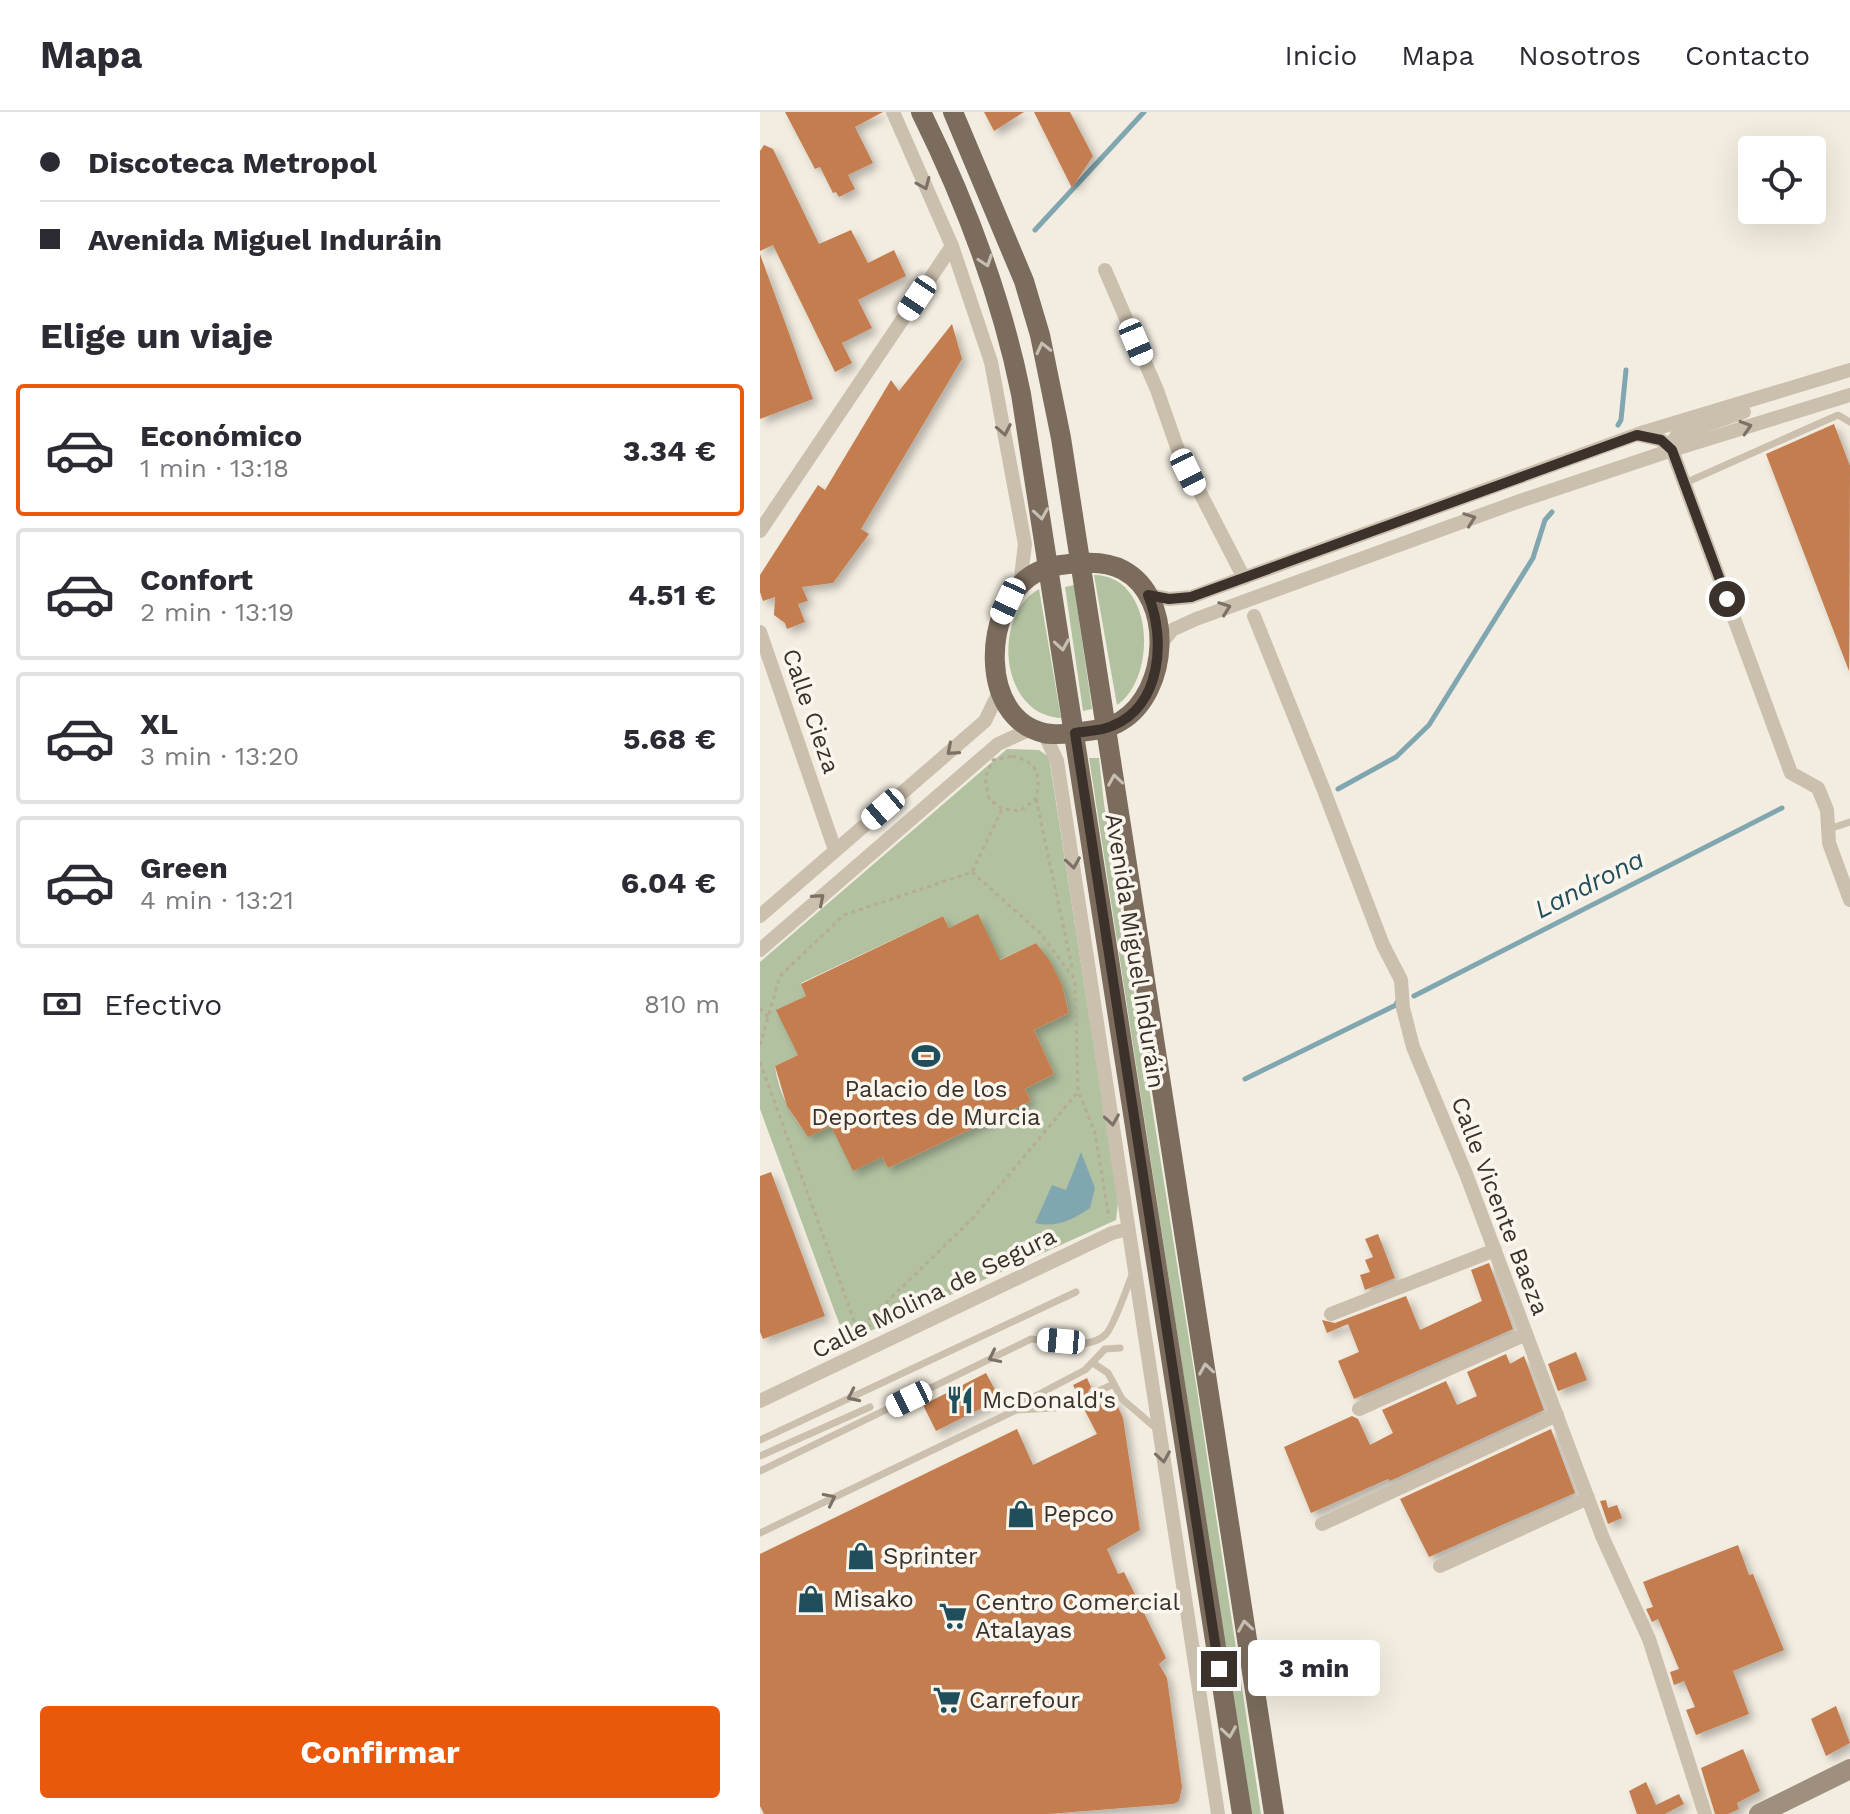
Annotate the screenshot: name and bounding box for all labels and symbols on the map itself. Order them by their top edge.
one-way arrow [915,175,931,190]
one-way arrow [976,253,992,267]
car [894,271,940,325]
car [1116,315,1156,369]
one-way arrow [1035,342,1052,355]
one-way arrow [1739,420,1753,436]
one-way arrow [994,424,1011,437]
car [1167,445,1209,499]
one-way arrow [1032,507,1049,521]
one-way arrow [1462,513,1476,529]
car [987,574,1029,628]
route start [1709,581,1745,617]
one-way arrow [1217,601,1231,618]
one-way arrow [1052,638,1069,652]
street label: Calle Cieza [777,645,845,777]
one-way arrow [947,740,962,754]
one-way arrow [1107,773,1124,787]
car [857,784,909,834]
street label: Avenida Miguel Induráin [1099,812,1171,1090]
water label: Landrona [1529,844,1649,924]
one-way arrow [1064,856,1081,870]
one-way arrow [810,894,825,909]
sports icon: Palacio de los Deportes de Murcia [911,1041,941,1071]
place label: Palacio de los Deportes de Murcia [811,1075,1041,1131]
street label: Calle Vicente Baeza [1445,1093,1555,1319]
one-way arrow [1103,1113,1120,1127]
street label: Calle Molina de Segura [807,1222,1061,1364]
car [1036,1327,1086,1355]
one-way arrow [987,1348,1002,1363]
one-way arrow [1198,1362,1215,1376]
car [882,1378,936,1420]
restaurant icon: McDonald's [945,1385,975,1415]
one-way arrow [847,1386,862,1402]
place label: McDonald's [982,1386,1116,1414]
one-way arrow [1154,1450,1171,1464]
one-way arrow [822,1494,837,1509]
shop icon: Pepco [1006,1499,1036,1529]
place label: Pepco [1043,1500,1114,1528]
shop icon: Sprinter [846,1541,876,1571]
place label: Sprinter [883,1542,978,1570]
shop icon: Misako [796,1584,826,1614]
place label: Misako [833,1585,914,1613]
place label: Centro Comercial Atalayas [975,1588,1180,1644]
supermarket icon: Centro Comercial Atalayas [938,1601,968,1631]
one-way arrow [1237,1619,1254,1633]
callout: 3 min [1247,1641,1379,1697]
route end [1201,1651,1237,1687]
supermarket icon: Carrefour [932,1685,962,1715]
place label: Carrefour [969,1686,1080,1714]
one-way arrow [1220,1726,1237,1739]

